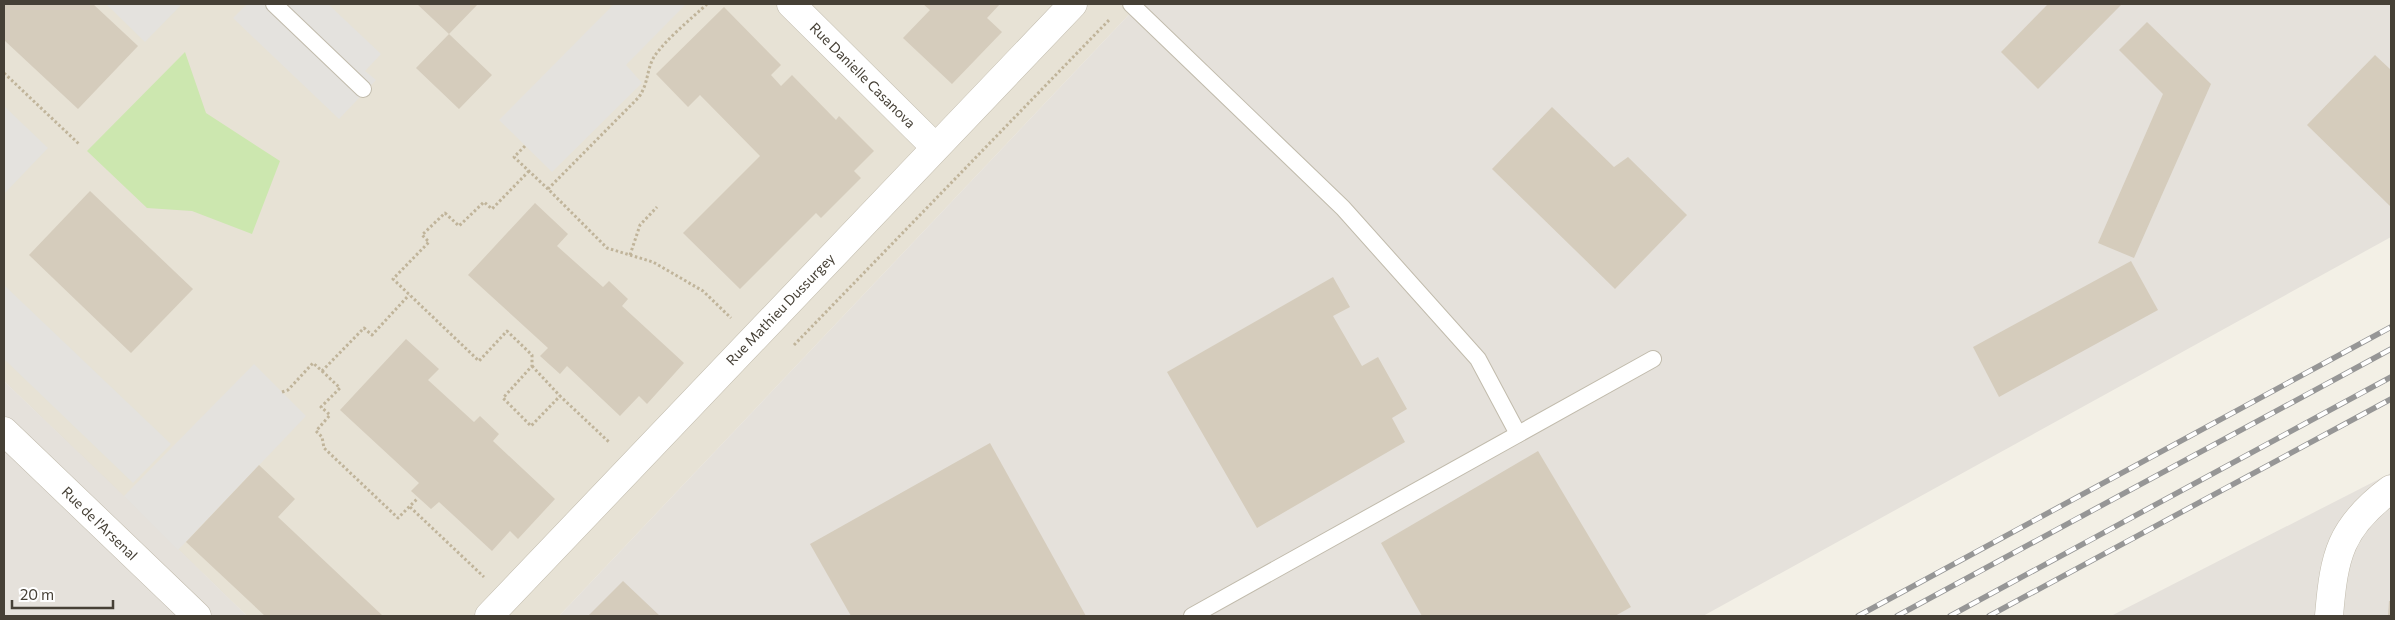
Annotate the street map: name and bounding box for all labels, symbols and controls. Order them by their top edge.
street label: Rue Danielle Casanova [807,19,919,131]
street label: Rue Mathieu Dussurgey [722,249,838,369]
street label: Rue de l'Arsenal [59,483,141,563]
scale bar [12,578,114,610]
text: 20 m [20,585,54,603]

